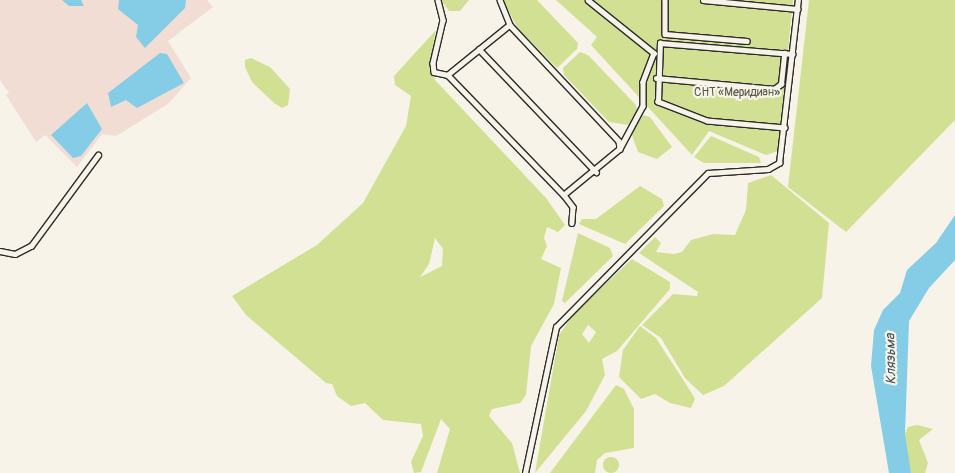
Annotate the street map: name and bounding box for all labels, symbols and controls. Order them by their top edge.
park label: СНТ «Меридиан» [694,86,780,100]
water label: Клязьма [882,333,900,385]

